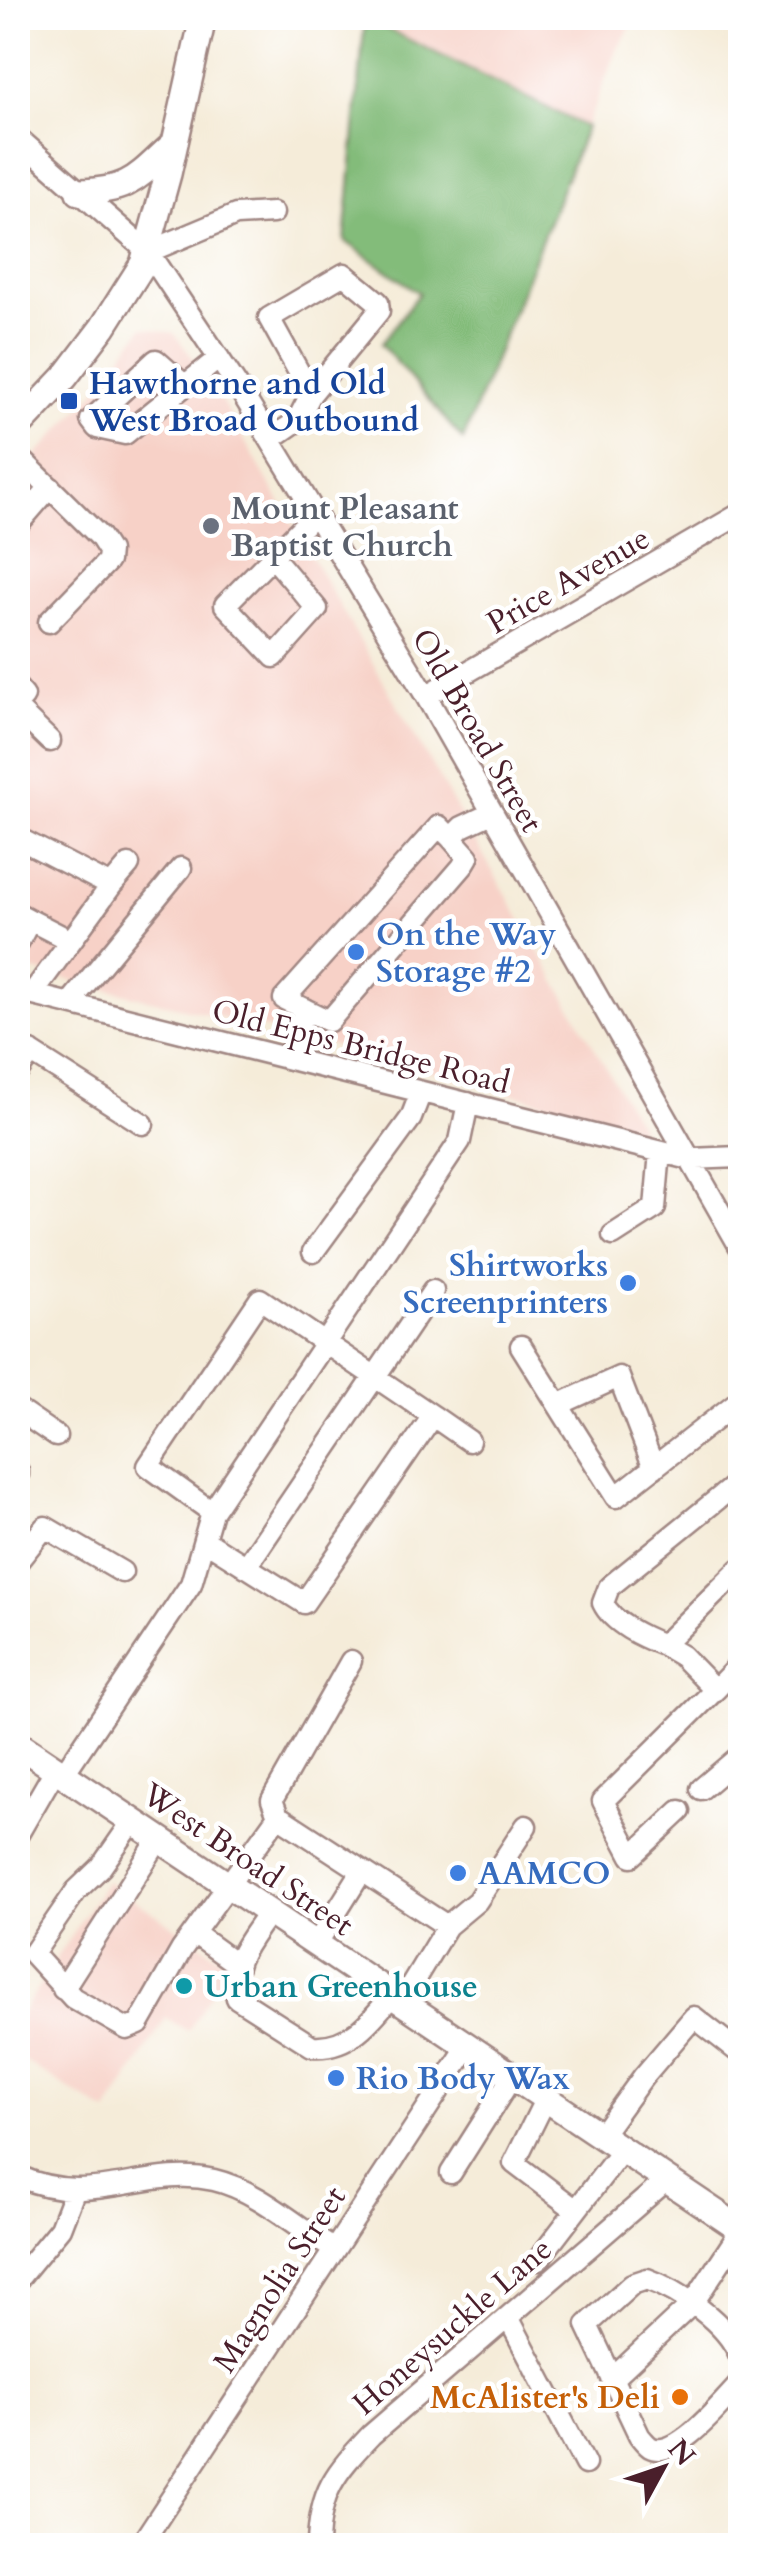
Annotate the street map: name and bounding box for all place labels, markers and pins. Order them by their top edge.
place label: Hawthorne and Old West Broad Outbound [88,362,419,443]
marker: Hawthorne and Old West Broad Outbound [58,390,80,412]
place label: Mount Pleasant Baptist Church [231,487,459,568]
marker: Mount Pleasant Baptist Church [200,515,222,537]
place label: On the Way Storage #2 [376,913,556,994]
marker: On the Way Storage #2 [345,941,367,963]
place label: Shirtworks Screenprinters [403,1244,608,1325]
marker: Shirtworks Screenprinters [617,1272,639,1294]
place label: AAMCO [478,1852,611,1896]
marker: AAMCO [447,1862,469,1884]
place label: Urban Greenhouse [204,1965,478,2009]
marker: Urban Greenhouse [173,1975,195,1997]
place label: Rio Body Wax [356,2057,570,2101]
marker: Rio Body Wax [325,2067,347,2089]
place label: McAlister's Deli [430,2376,660,2420]
marker: McAlister's Deli [669,2386,691,2408]

